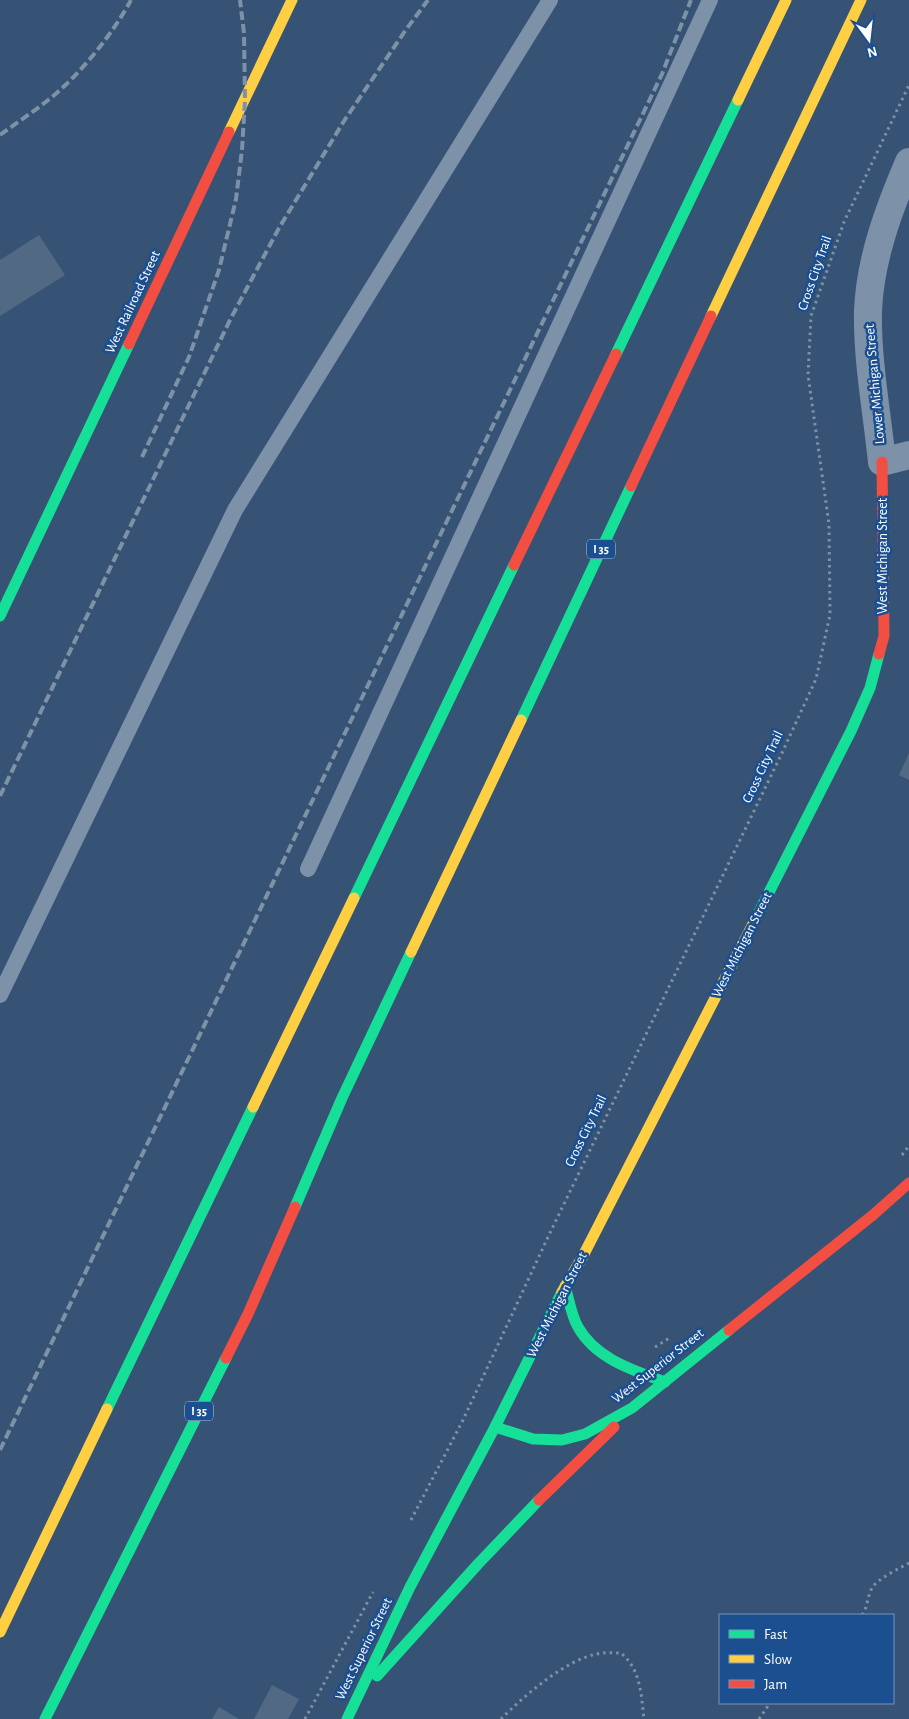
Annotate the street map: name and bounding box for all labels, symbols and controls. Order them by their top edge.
north arrow [844,15,894,65]
text: N [866,44,879,60]
street label: Cross City Trail [796,234,834,312]
street label: West Railroad Street [103,248,163,355]
street label: Lower Michigan Street [863,323,887,445]
street label: West Michigan Street [876,497,890,614]
road number: I 35 [587,540,615,558]
street label: Cross City Trail [740,729,786,805]
street label: West Michigan Street [709,890,775,1000]
street label: Cross City Trail [563,1093,609,1169]
street label: West Michigan Street [524,1250,590,1360]
street label: West Superior Street [610,1326,707,1406]
road number: I 35 [185,1402,213,1420]
street label: West Superior Street [333,1595,395,1702]
legend [719,1614,894,1704]
text: Fast [764,1627,788,1642]
text: Slow [764,1652,792,1667]
text: Jam [764,1677,787,1692]

